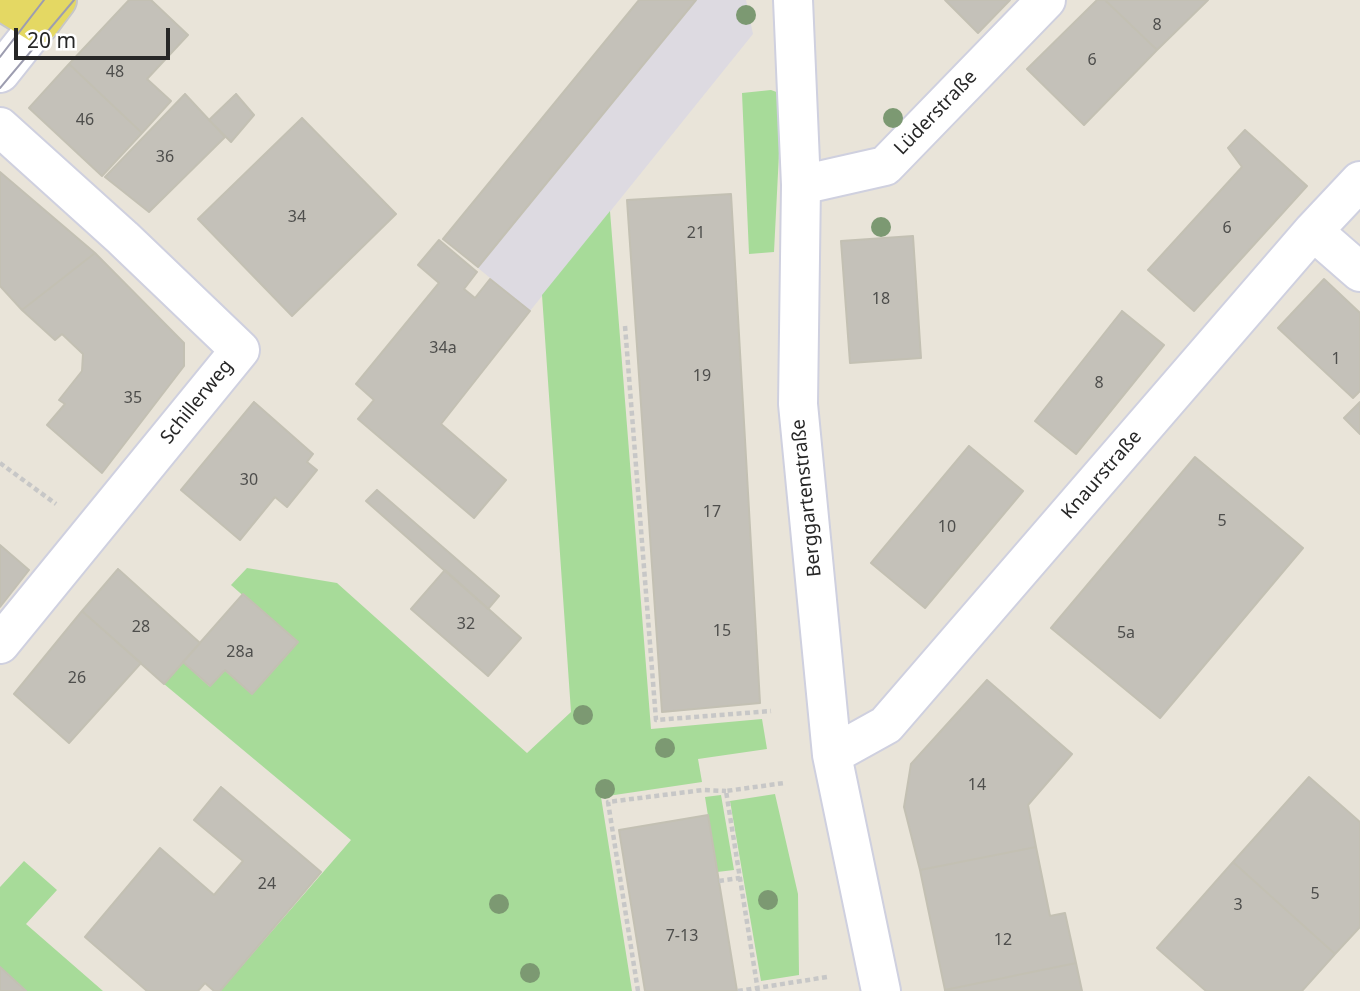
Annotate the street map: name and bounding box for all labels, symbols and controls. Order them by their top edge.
scale bar [18,14,173,58]
house number: 8 [1152,15,1162,35]
text: 20 m [27,26,76,54]
house number: 6 [1087,50,1097,70]
house number: 48 [106,62,124,82]
street label: Lüderstraße [890,66,982,160]
house number: 46 [76,110,94,130]
house number: 36 [156,147,174,167]
house number: 34 [288,207,306,227]
house number: 6 [1222,218,1232,238]
house number: 21 [687,223,705,243]
house number: 18 [872,289,890,309]
house number: 34a [429,338,457,358]
house number: 1 [1331,349,1341,369]
street label: Schillerweg [156,355,238,449]
house number: 19 [693,366,711,386]
house number: 8 [1094,373,1104,393]
house number: 35 [124,388,142,408]
street label: Berggartenstraße [787,418,827,578]
street label: Knaurstraße [1057,426,1147,524]
house number: 30 [240,470,258,490]
house number: 17 [703,502,721,522]
house number: 5 [1217,511,1227,531]
house number: 10 [938,517,956,537]
house number: 32 [457,614,475,634]
house number: 28 [132,617,150,637]
house number: 15 [713,621,731,641]
house number: 5a [1117,623,1135,643]
house number: 28a [226,642,254,662]
house number: 26 [68,668,86,688]
house number: 14 [968,775,986,795]
house number: 24 [258,874,276,894]
house number: 5 [1310,884,1320,904]
house number: 3 [1233,895,1243,915]
house number: 7-13 [666,926,698,946]
house number: 12 [994,930,1012,950]

